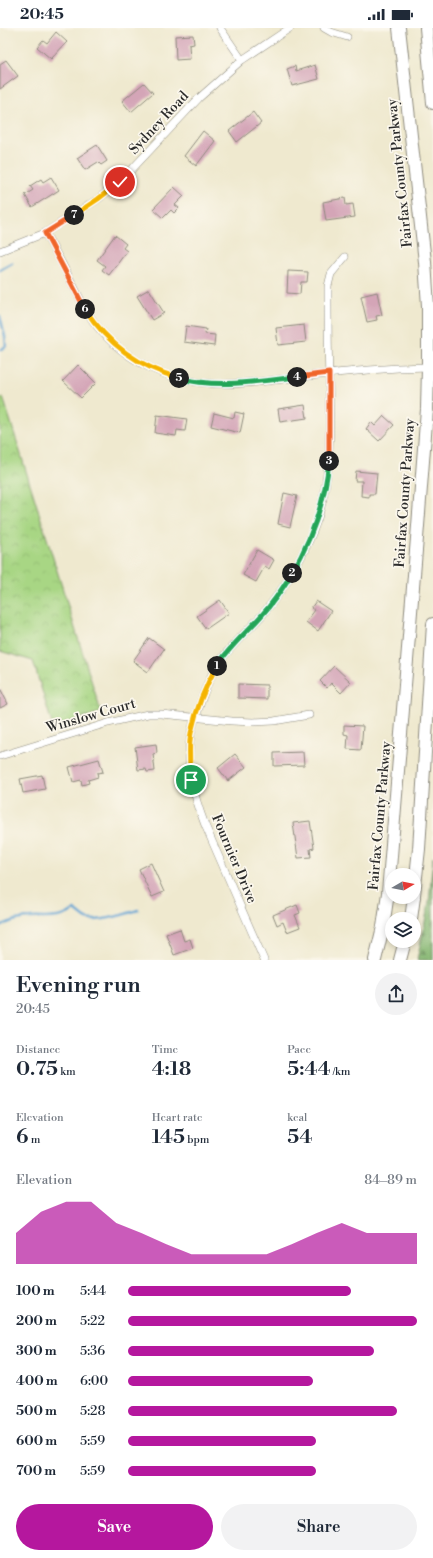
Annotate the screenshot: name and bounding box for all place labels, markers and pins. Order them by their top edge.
pin [103,165,137,199]
pin: 7 [64,205,84,225]
pin: 6 [75,299,95,319]
pin: 4 [287,367,307,387]
pin: 5 [169,368,189,388]
pin: 3 [319,451,339,471]
pin: 2 [282,563,302,583]
pin: 1 [207,656,227,676]
pin [174,763,208,797]

